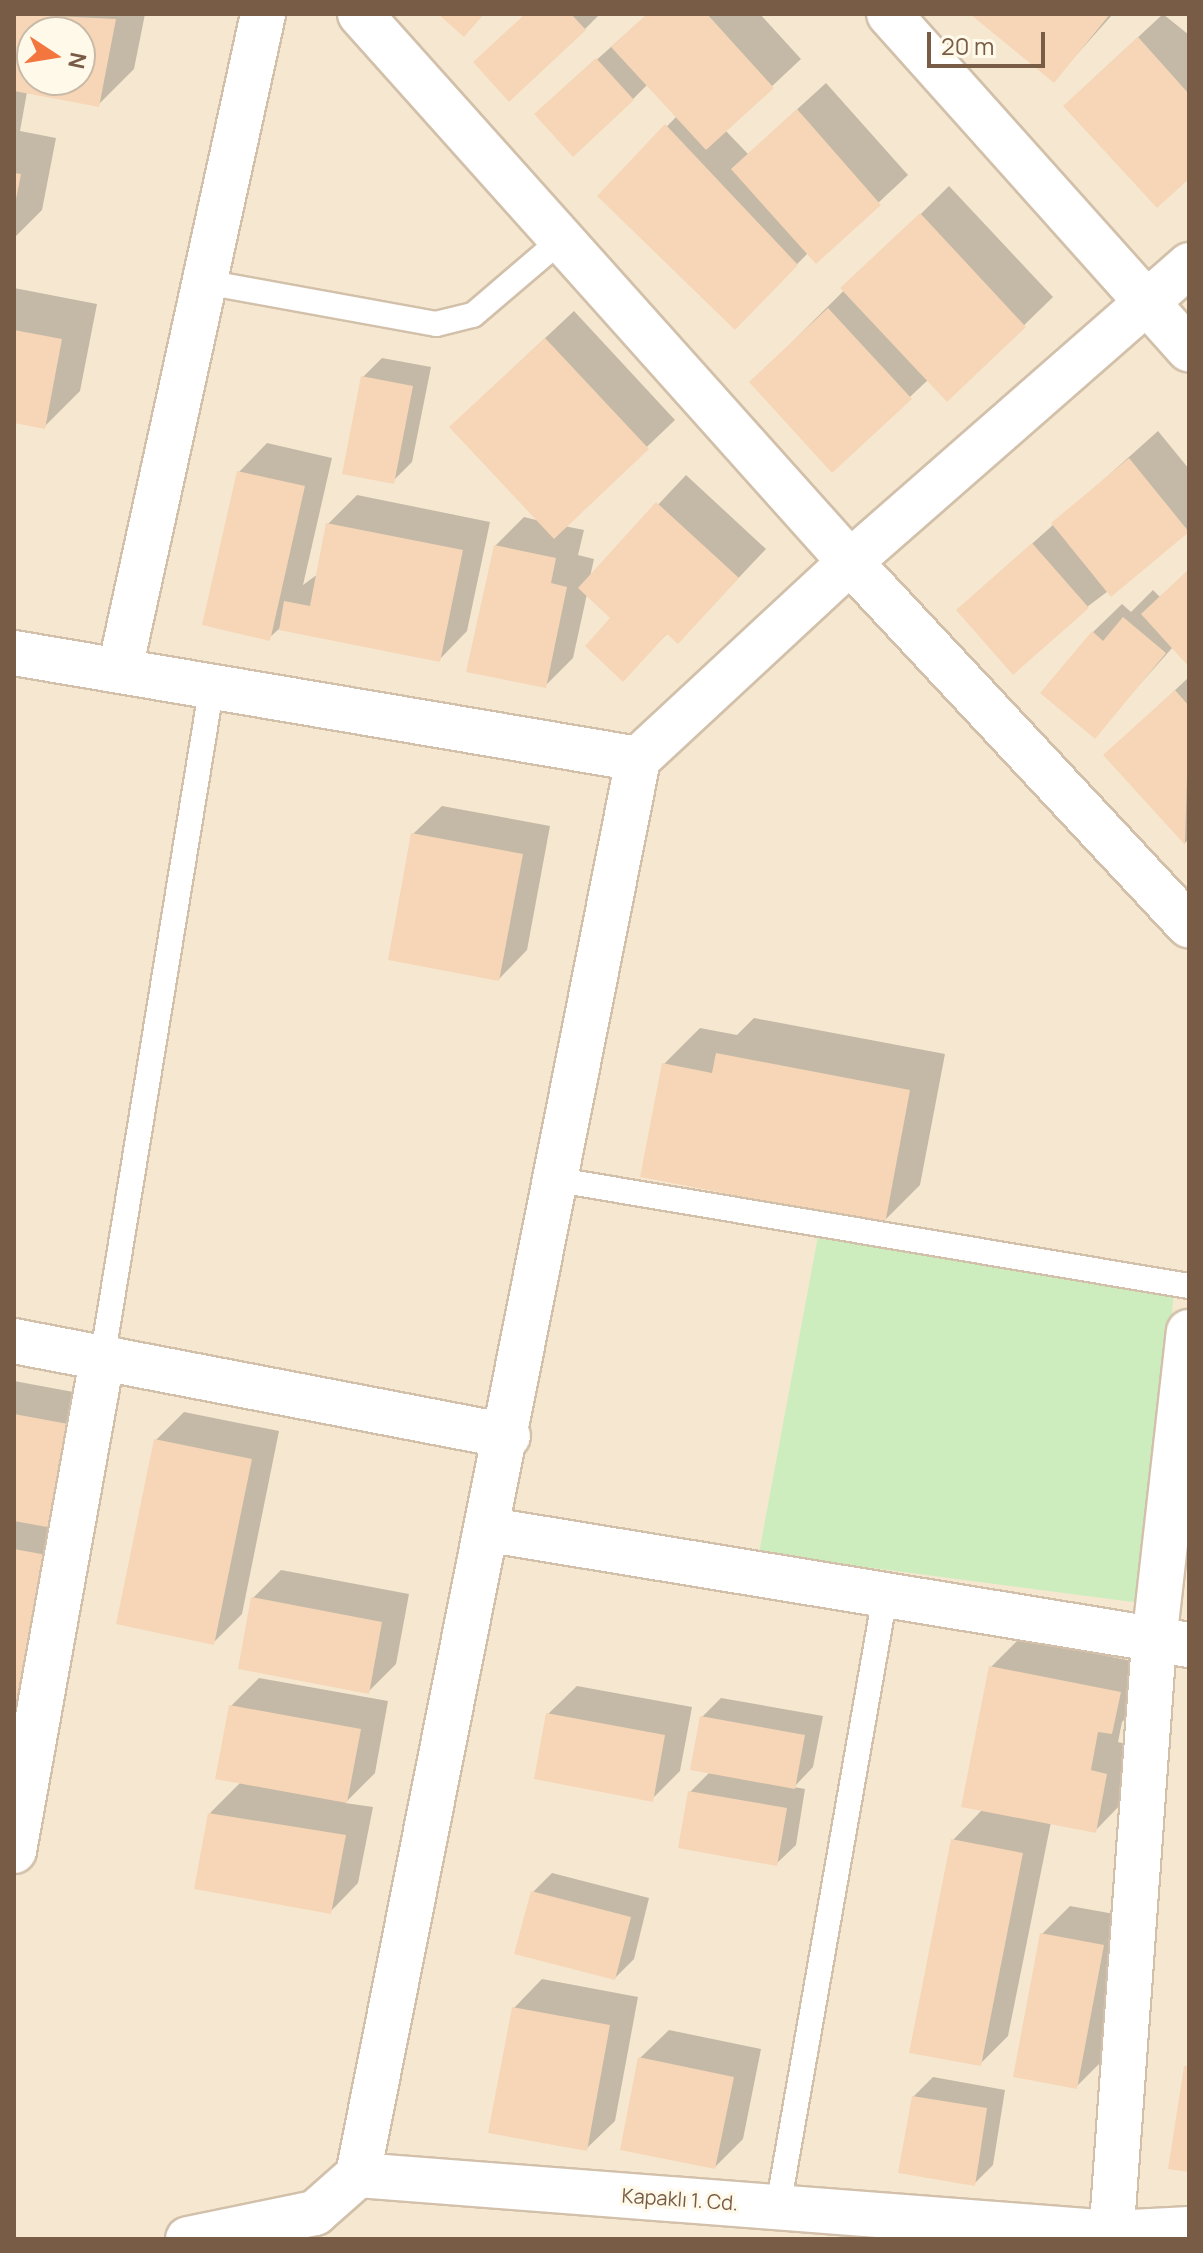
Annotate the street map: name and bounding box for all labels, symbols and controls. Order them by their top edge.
north arrow [16,16,96,96]
scale bar [931,16,1049,66]
text: 20 m [941,29,994,62]
text: N [61,50,94,71]
street label: Kapaklı 1. Cd. [621,2183,739,2215]

